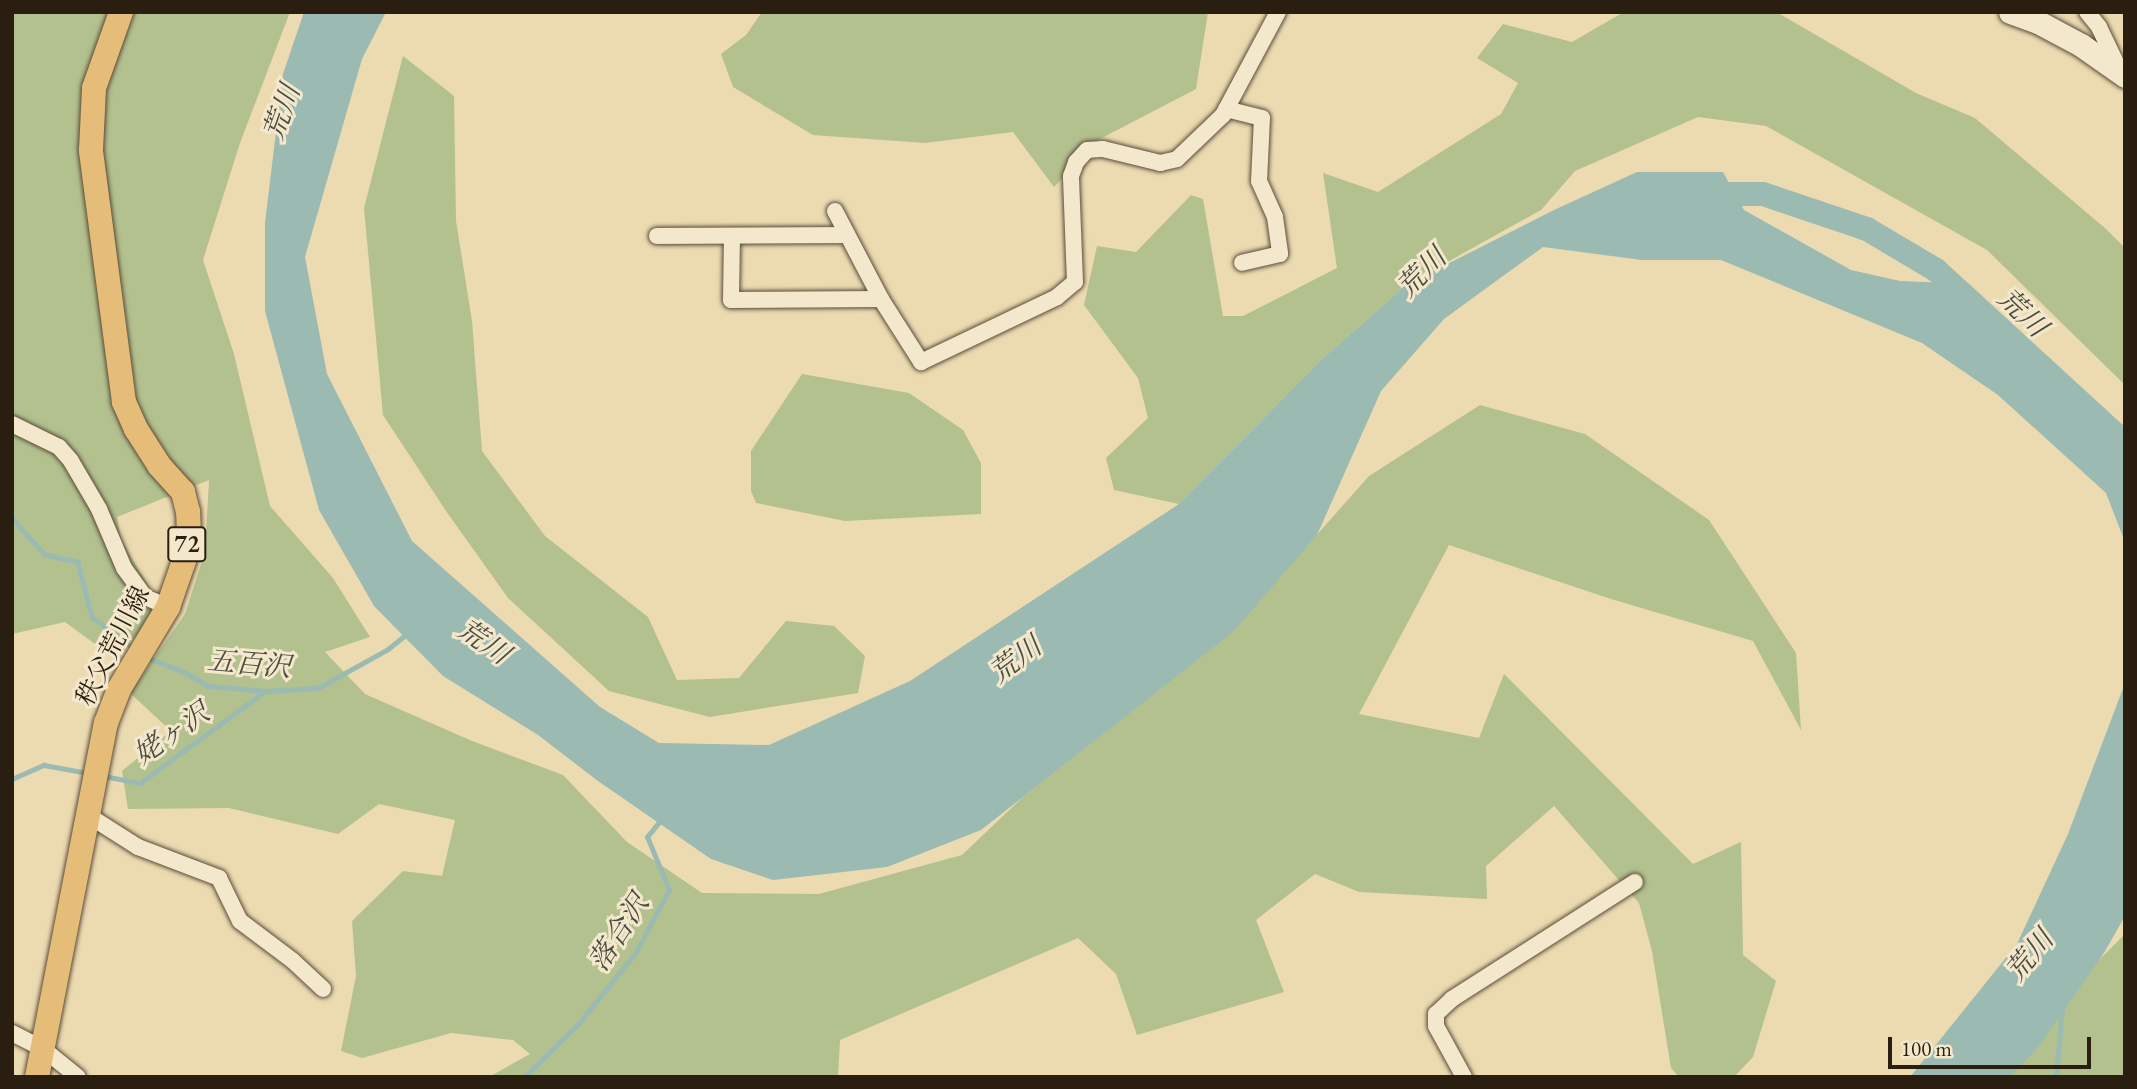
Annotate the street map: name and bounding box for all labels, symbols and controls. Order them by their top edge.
water label: 荒川 [256,80,306,144]
water label: 荒川 [1389,240,1453,304]
water label: 荒川 [1991,280,2055,344]
road number: 72 [166,524,208,564]
street label: 秩父荒川線 [70,581,156,711]
water label: 荒川 [451,611,517,671]
water label: 荒川 [983,629,1047,689]
water label: 五百沢 [206,643,292,683]
water label: 姥ヶ沢 [127,695,215,771]
water label: 落合沢 [581,888,655,976]
water label: 荒川 [1998,923,2060,987]
scale bar [1892,1023,2095,1066]
text: 100 m [1901,1035,1952,1062]

